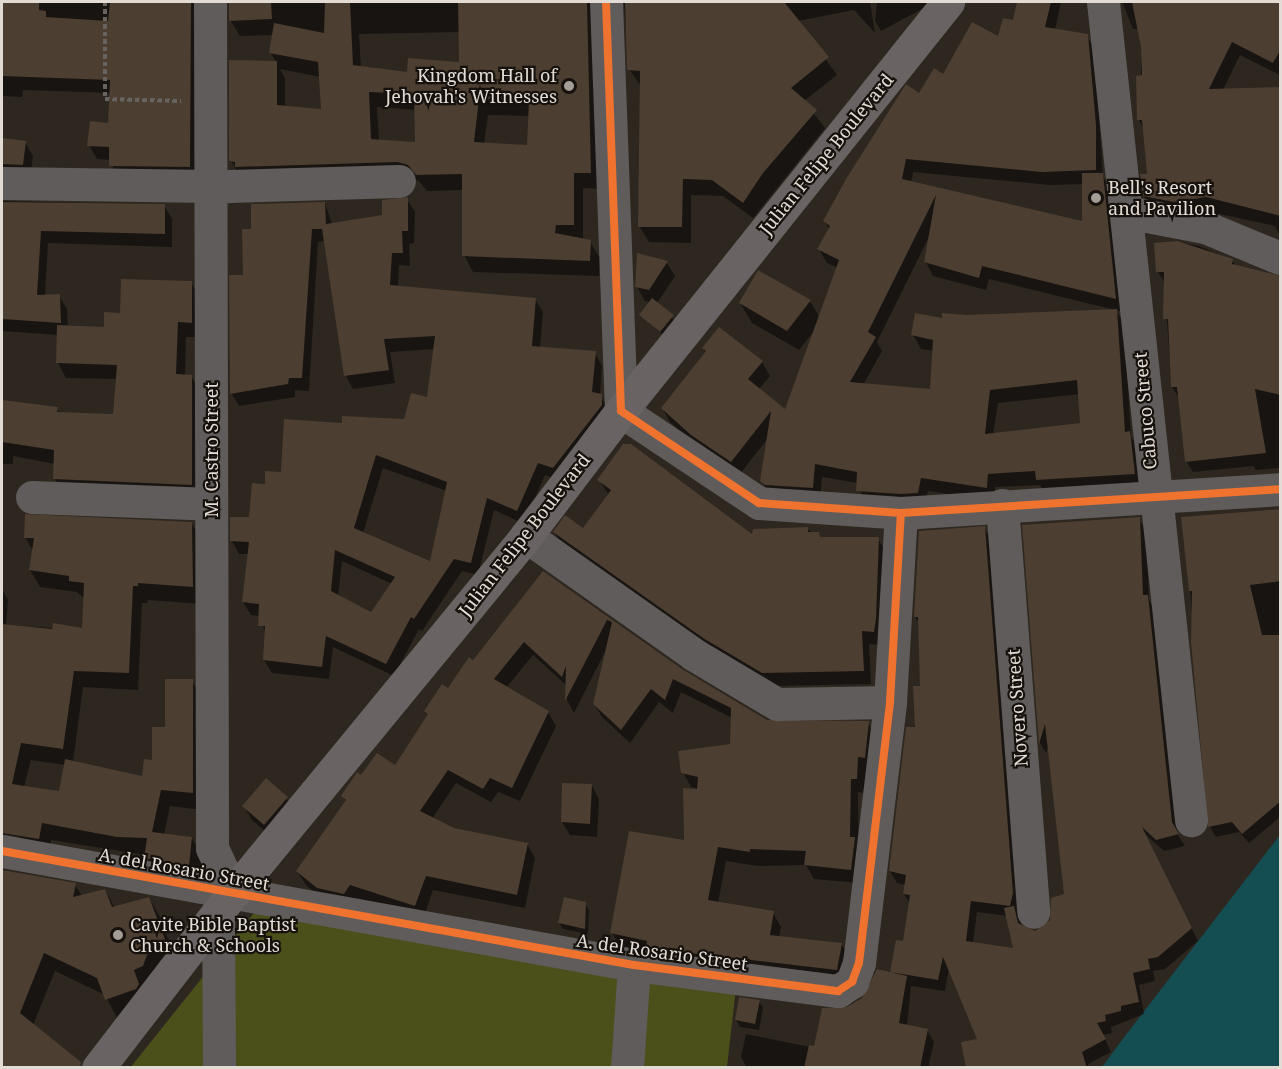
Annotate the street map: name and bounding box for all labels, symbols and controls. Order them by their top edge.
place label: Kingdom Hall of Jehovah's Witnesses [385,65,557,107]
street label: Julian Felipe Boulevard [754,69,898,239]
marker: Kingdom Hall of Jehovah's Witnesses [562,79,576,93]
place label: Bell's Resort and Pavilion [1108,177,1216,219]
marker: Bell's Resort and Pavilion [1089,191,1103,205]
street label: Cabuco Street [1129,351,1161,471]
street label: M. Castro Street [200,382,222,518]
street label: Julian Felipe Boulevard [454,449,594,621]
street label: Novero Street [1002,648,1032,768]
street label: A. del Rosario Street [97,843,271,895]
place label: Cavite Bible Baptist Church & Schools [130,914,296,956]
marker: Cavite Bible Baptist Church & Schools [111,928,125,942]
street label: A. del Rosario Street [575,929,749,975]

